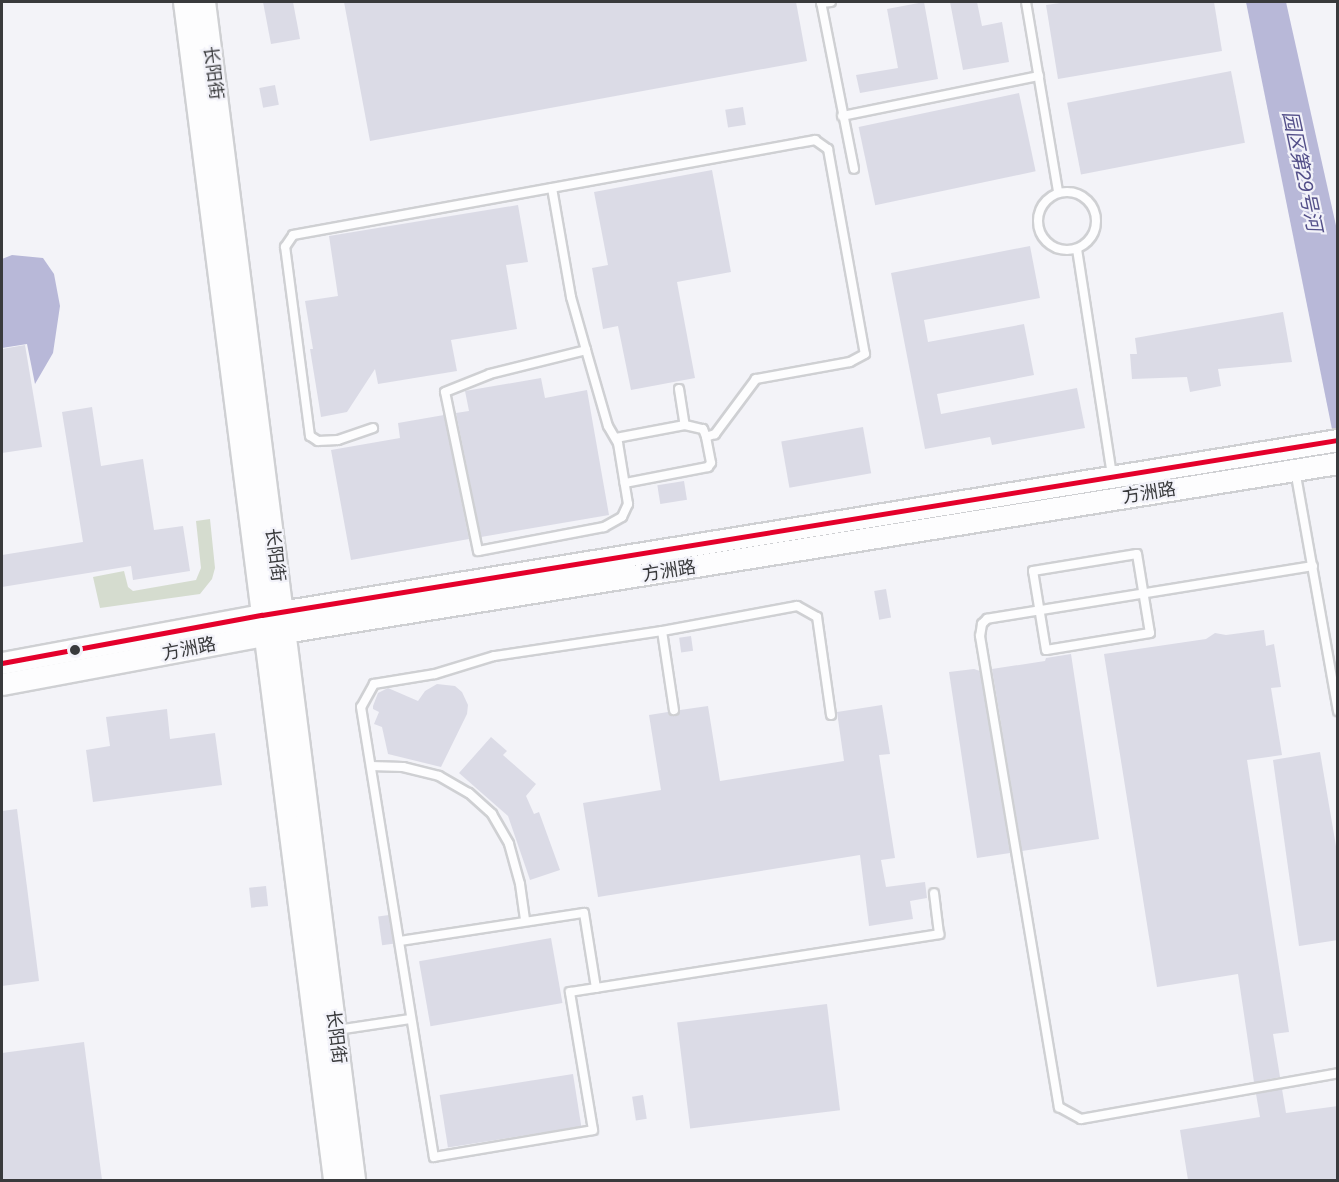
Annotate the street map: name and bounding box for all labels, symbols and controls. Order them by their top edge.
street label: 长阳街 [199,45,227,101]
water label: 园区第29号河 [1278,109,1326,233]
street label: 方洲路 [1121,478,1177,508]
street label: 长阳街 [261,527,289,583]
street label: 方洲路 [641,556,697,586]
street label: 方洲路 [160,633,218,665]
unlabelled marker [69,644,81,656]
street label: 长阳街 [322,1009,350,1065]

